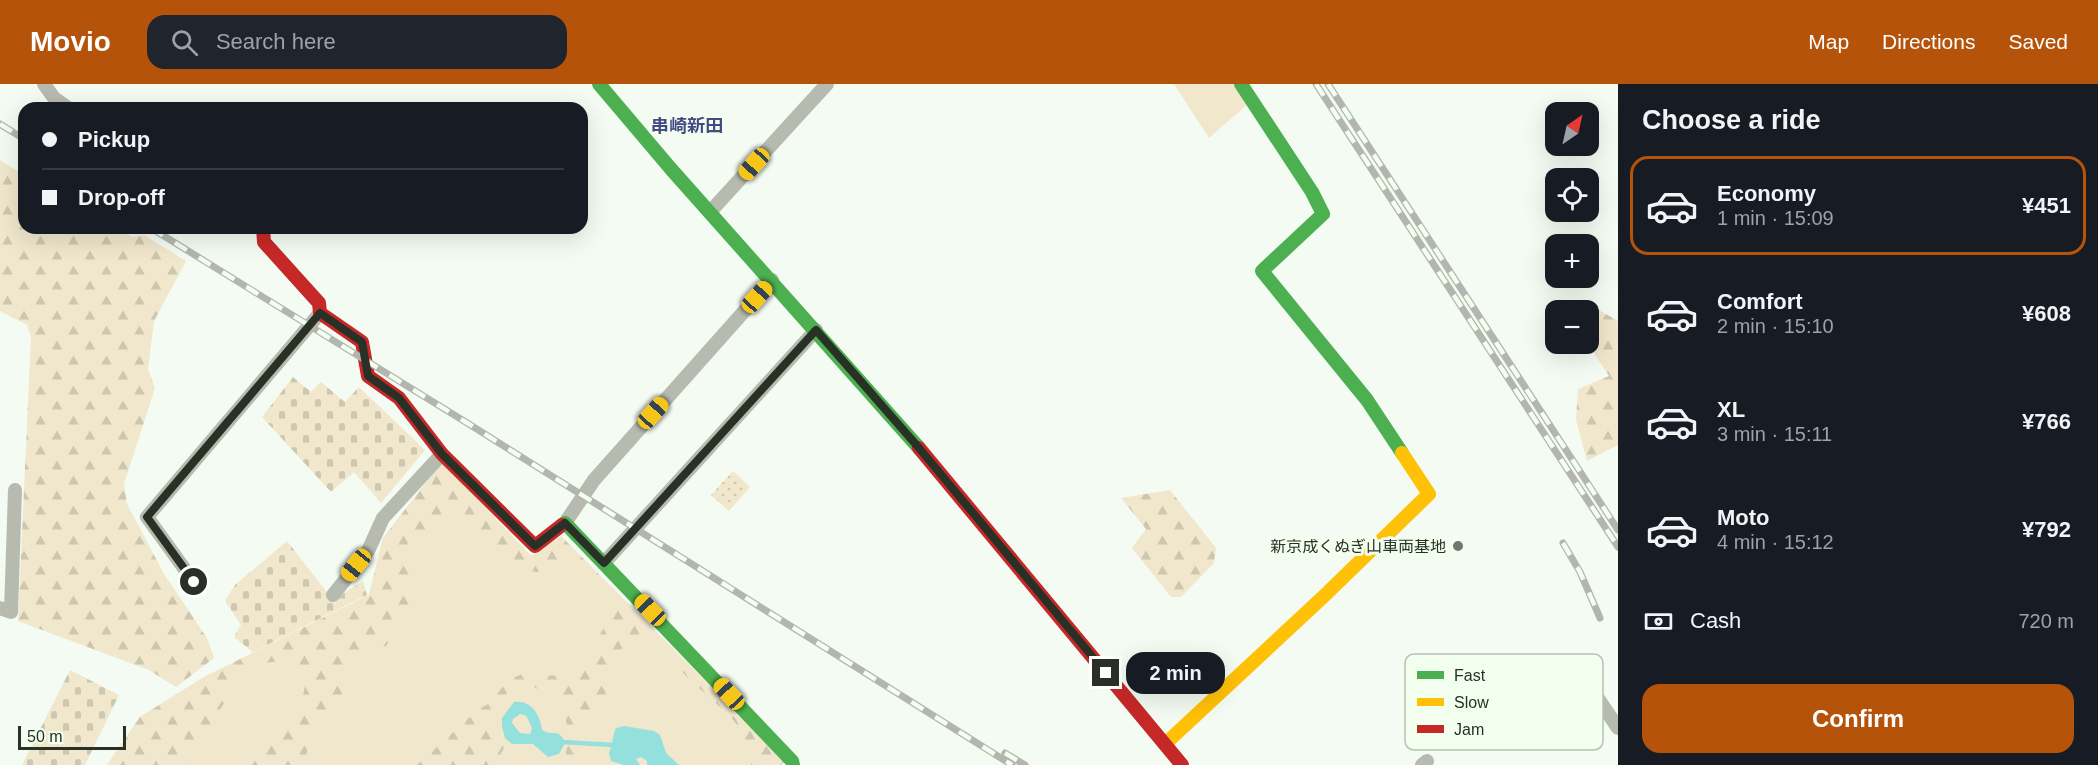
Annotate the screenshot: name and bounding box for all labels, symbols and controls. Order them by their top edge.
search box [147,15,567,69]
text: Movio [30,26,111,57]
icon: search [168,26,201,59]
text: Search here [216,29,336,54]
text: Map [1808,30,1849,53]
text: Directions [1882,30,1975,53]
text: Saved [2008,30,2068,53]
north arrow [1545,102,1599,156]
map controls [1545,102,1599,354]
text: Choose a ride [1642,105,1821,135]
district label: 串崎新田 [651,116,723,136]
text: Pickup [78,127,150,152]
car [735,145,773,183]
button: locate [1545,168,1599,222]
icon: car [1645,179,1699,233]
text: Economy [1717,181,1816,206]
text: Drop-off [78,185,165,210]
text: ¥451 [2022,193,2071,218]
text: 1 min · 15:09 [1717,207,1834,229]
button: + [1545,234,1599,288]
car [738,278,776,316]
icon: car [1645,287,1699,341]
text: Comfort [1717,289,1803,314]
button: − [1545,300,1599,354]
text: ¥608 [2022,301,2071,326]
text: 2 min · 15:10 [1717,315,1834,337]
car [634,394,672,432]
icon: car [1645,395,1699,449]
text: XL [1717,397,1745,422]
text: ¥766 [2022,409,2071,434]
text: 3 min · 15:11 [1717,423,1832,445]
icon: car [1645,503,1699,557]
text: Moto [1717,505,1770,530]
text: ¥792 [2022,517,2071,542]
text: 4 min · 15:12 [1717,531,1834,553]
place label: 新京成くぬぎ山車両基地 [1270,538,1446,555]
marker: 新京成くぬぎ山車両基地 [1451,539,1465,553]
car [338,545,374,585]
route start [180,568,207,595]
car [631,591,669,629]
icon: cash [1642,605,1675,638]
text: Cash [1690,608,1741,633]
text: 720 m [2018,610,2074,632]
callout: 2 min [1127,652,1226,694]
legend [1405,654,1603,750]
route end [1092,659,1119,686]
text: 2 min [1149,662,1202,684]
text: Fast [1454,667,1486,684]
car [710,675,748,713]
button: Confirm [1642,684,2074,753]
text: Slow [1454,694,1489,711]
text: Jam [1454,721,1484,738]
scale bar [18,723,126,750]
text: 50 m [27,728,63,745]

